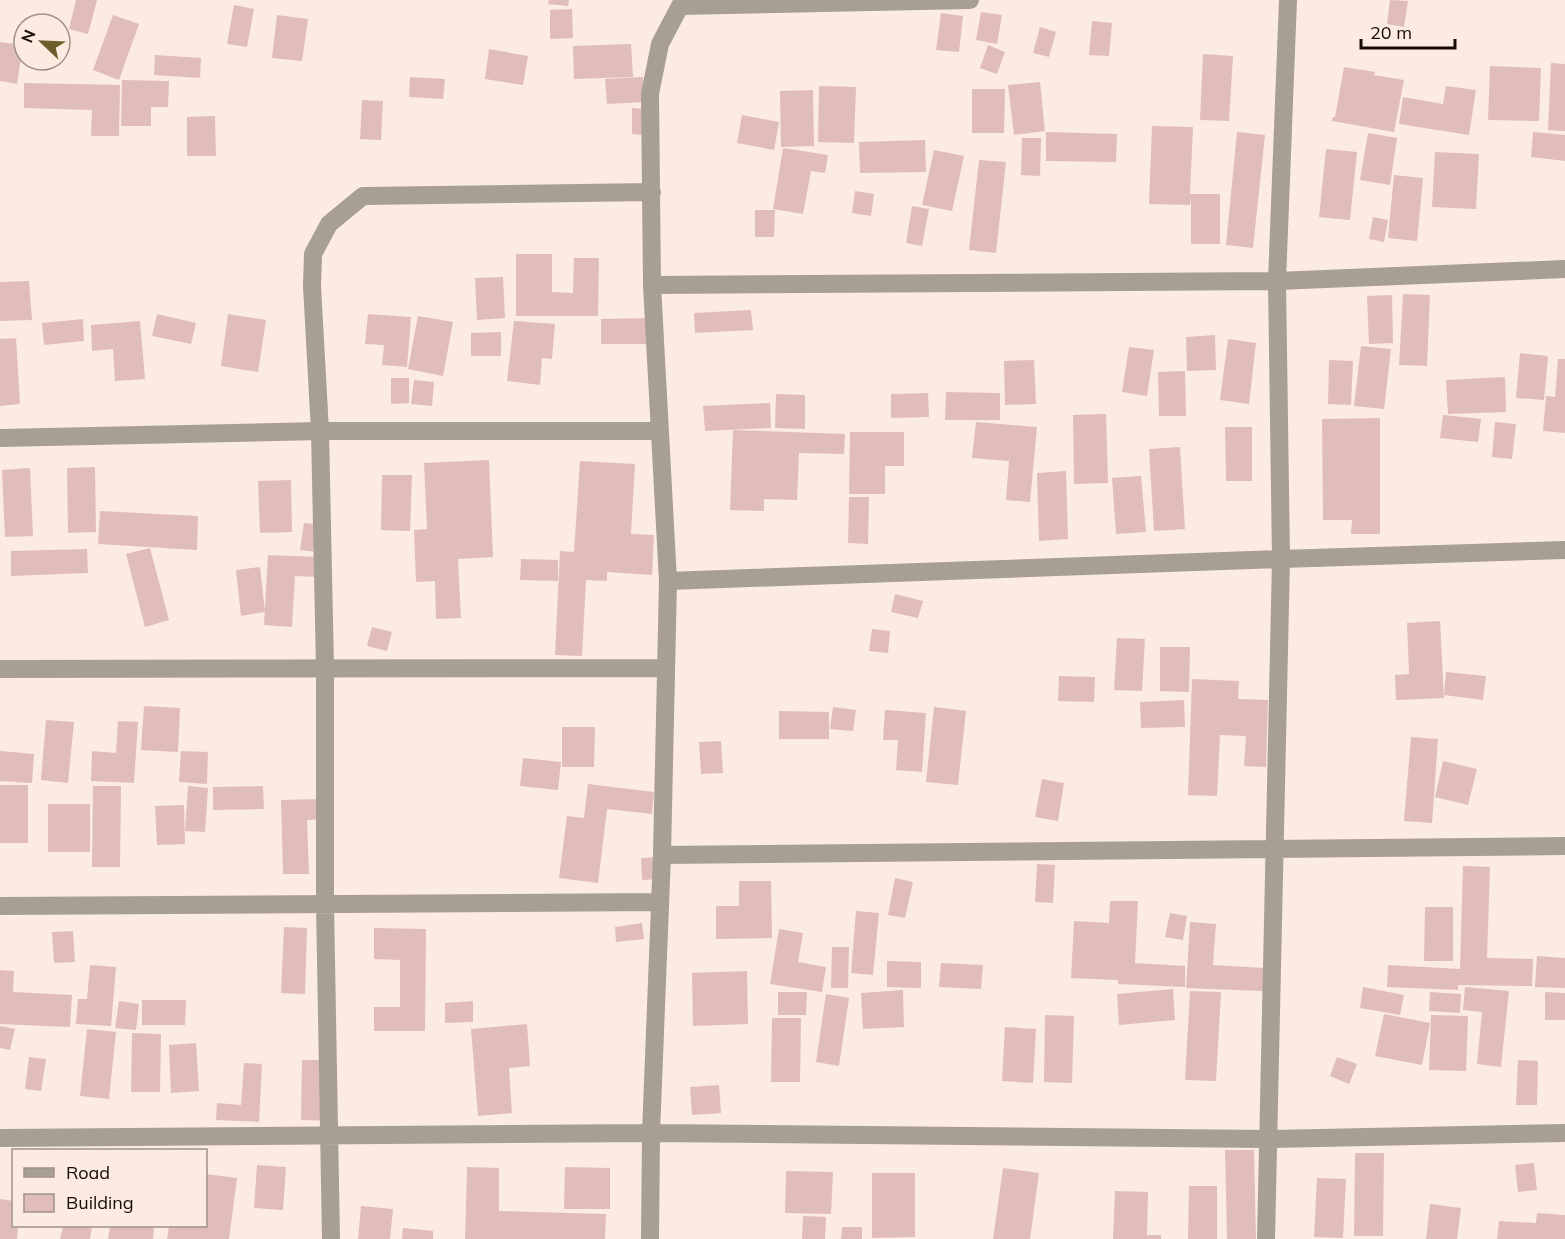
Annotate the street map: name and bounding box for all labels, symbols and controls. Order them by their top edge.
north arrow [12,12,72,72]
scale bar [1361,12,1456,50]
text: 20 m [1370,21,1412,44]
text: N [17,27,40,46]
legend [12,1149,207,1227]
text: Road [66,1161,110,1184]
text: Building [66,1191,134,1214]

